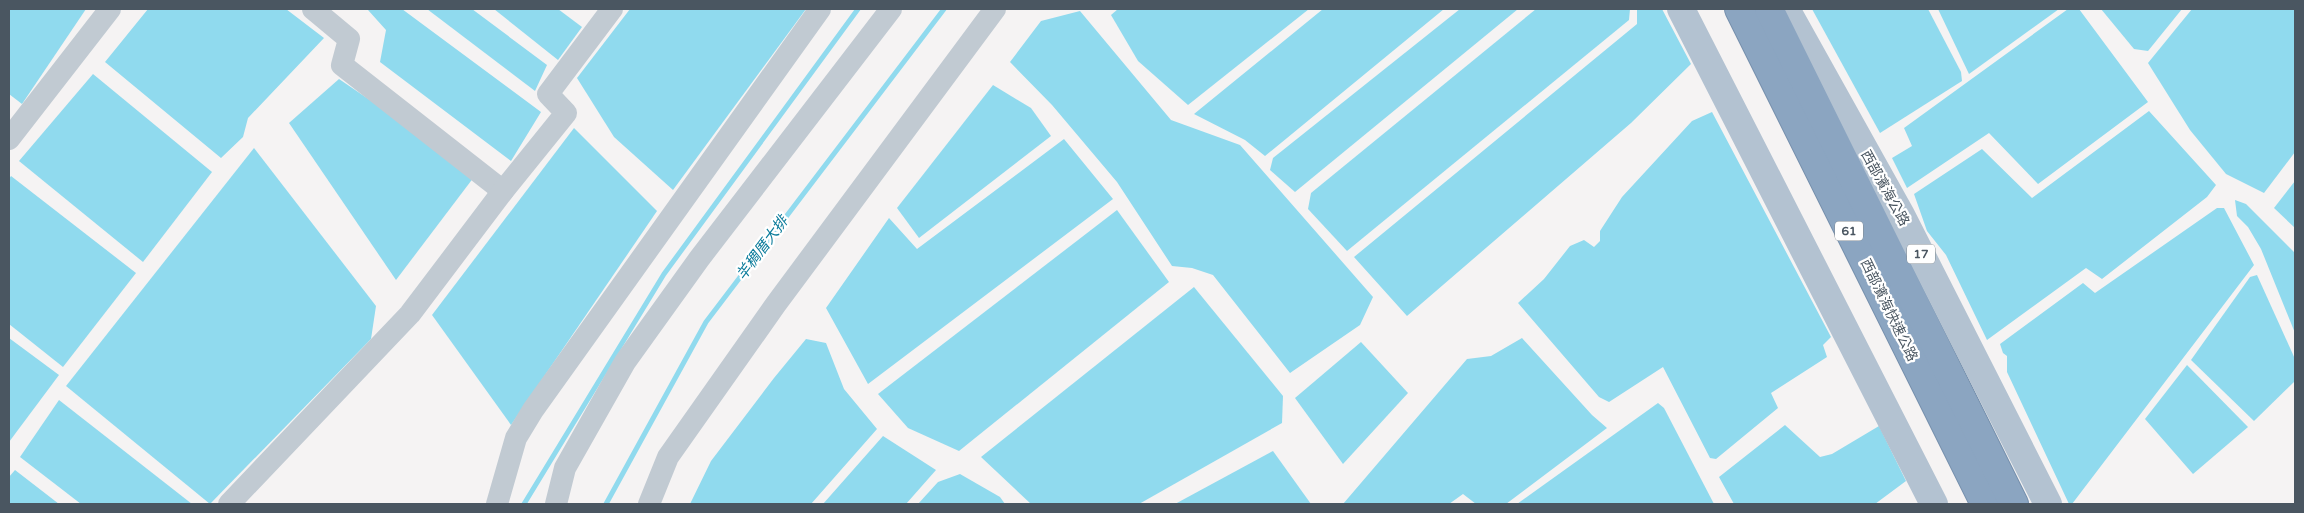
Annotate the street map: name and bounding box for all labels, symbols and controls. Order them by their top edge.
street label: 西部濱海公路 [1857,147,1913,229]
water label: 羊稠厝大排 [732,211,793,283]
road number: 61 [1835,222,1863,240]
road number: 17 [1907,244,1935,264]
street label: 西部濱海快速公路 [1857,256,1921,364]

